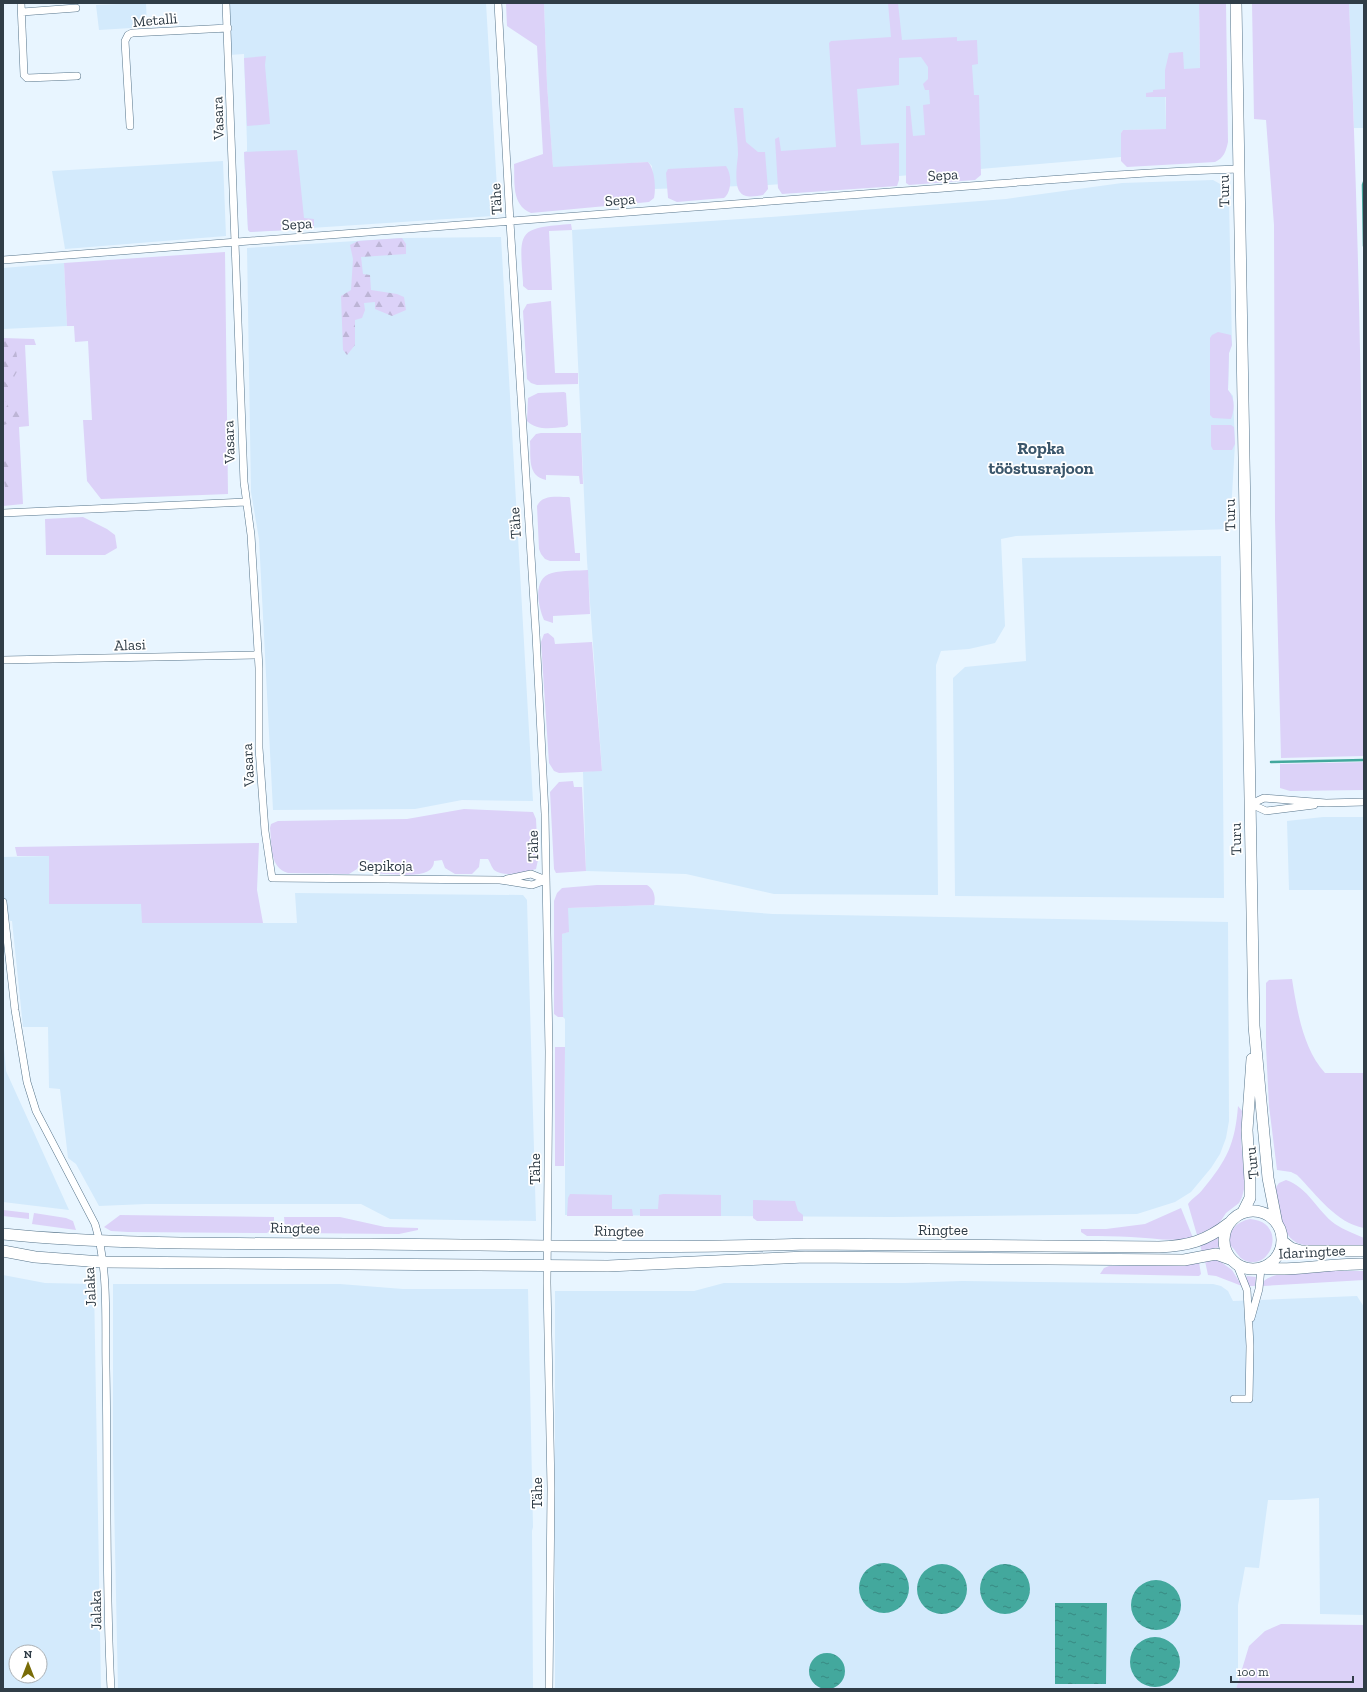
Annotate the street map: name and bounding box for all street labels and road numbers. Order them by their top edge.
street label: Metalli [132,9,178,31]
street label: Vasara [208,96,228,141]
street label: Sepa [927,165,959,185]
street label: Turu [1215,174,1233,207]
street label: Tähe [486,183,506,215]
street label: Sepa [604,190,636,210]
street label: Sepa [281,214,313,234]
street label: Vasara [219,420,239,465]
street label: Turu [1221,498,1239,531]
street label: Tähe [505,507,525,539]
street label: Alasi [114,635,146,655]
street label: Vasara [238,743,258,788]
street label: Turu [1227,822,1245,855]
street label: Tähe [524,830,542,862]
street label: Sepikoja [359,857,413,875]
street label: Turu [1241,1145,1263,1180]
street label: Tähe [526,1153,544,1185]
street label: Ringtee [270,1219,320,1237]
street label: Ringtee [918,1221,968,1239]
street label: Ringtee [594,1222,644,1240]
street label: Idaringtee [1278,1241,1346,1263]
street label: Jalaka [80,1267,100,1307]
street label: Tähe [528,1477,546,1509]
street label: Jalaka [87,1590,105,1630]

